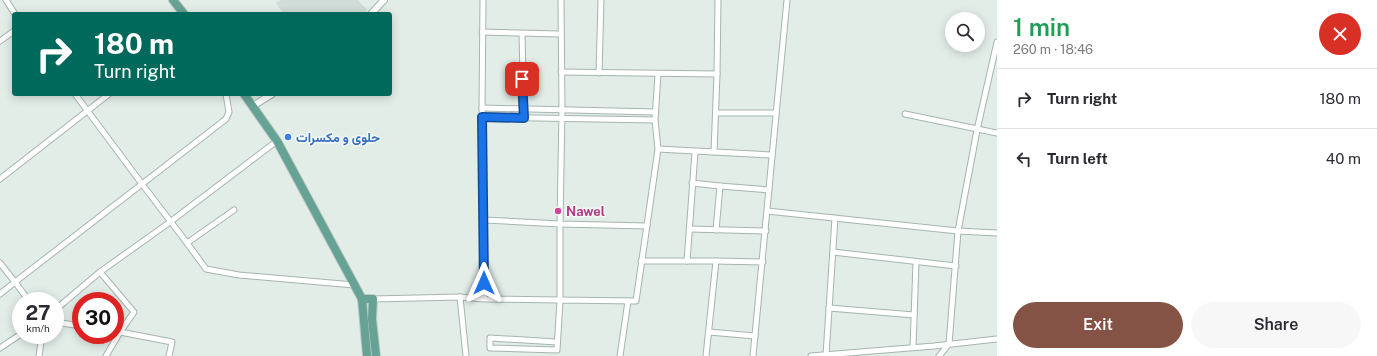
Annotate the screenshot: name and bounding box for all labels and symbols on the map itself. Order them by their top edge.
pin [505,62,539,96]
place label: حلوى و مكسرات [296,130,380,146]
marker: حلوى و مكسرات [283,132,293,142]
place label: Nawel [566,204,605,219]
marker: Nawel [553,206,563,216]
position arrow [463,262,505,304]
speed limit sign: 30 [72,292,124,344]

